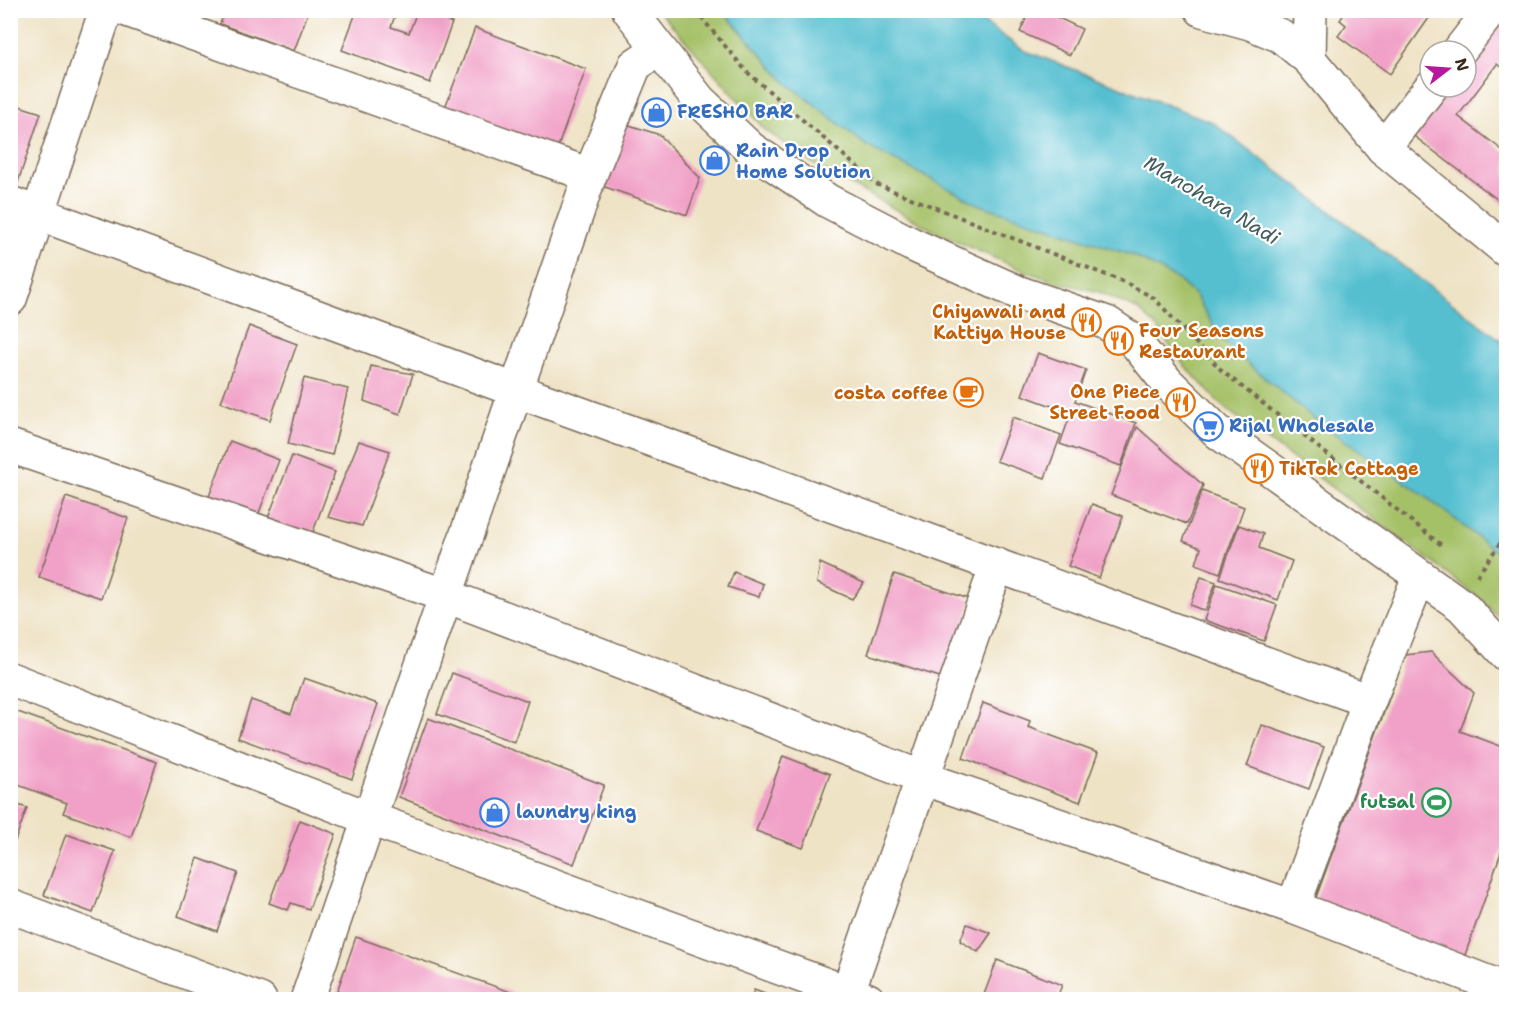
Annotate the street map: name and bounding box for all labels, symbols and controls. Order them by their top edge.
north arrow [1418,39,1478,99]
text: N [1450,56,1474,74]
shop icon: FRESHO BAR [640,96,672,128]
place label: FRESHO BAR [677,100,793,124]
place label: Rain Drop Home Solution [736,139,871,184]
shop icon: Rain Drop Home Solution [699,145,731,177]
water label: Manohara Nadi [1140,149,1285,251]
place label: Chiyawali and Kattiya House [932,300,1066,345]
restaurant icon: Chiyawali and Kattiya House [1071,306,1103,338]
place label: Four Seasons Restaurant [1139,319,1264,364]
restaurant icon: Four Seasons Restaurant [1102,325,1134,357]
cafe icon: costa coffee [953,377,985,409]
place label: One Piece Street Food [1049,380,1160,425]
place label: costa coffee [834,381,948,405]
restaurant icon: One Piece Street Food [1165,386,1197,418]
supermarket icon: Rijal Wholesale [1192,410,1224,442]
place label: Rijal Wholesale [1229,414,1375,438]
restaurant icon: TikTok Cottage [1242,453,1274,485]
place label: TikTok Cottage [1279,457,1419,481]
sports icon: futsal [1420,786,1452,818]
place label: futsal [1360,790,1415,814]
shop icon: laundry king [479,796,511,828]
place label: laundry king [516,800,637,824]

